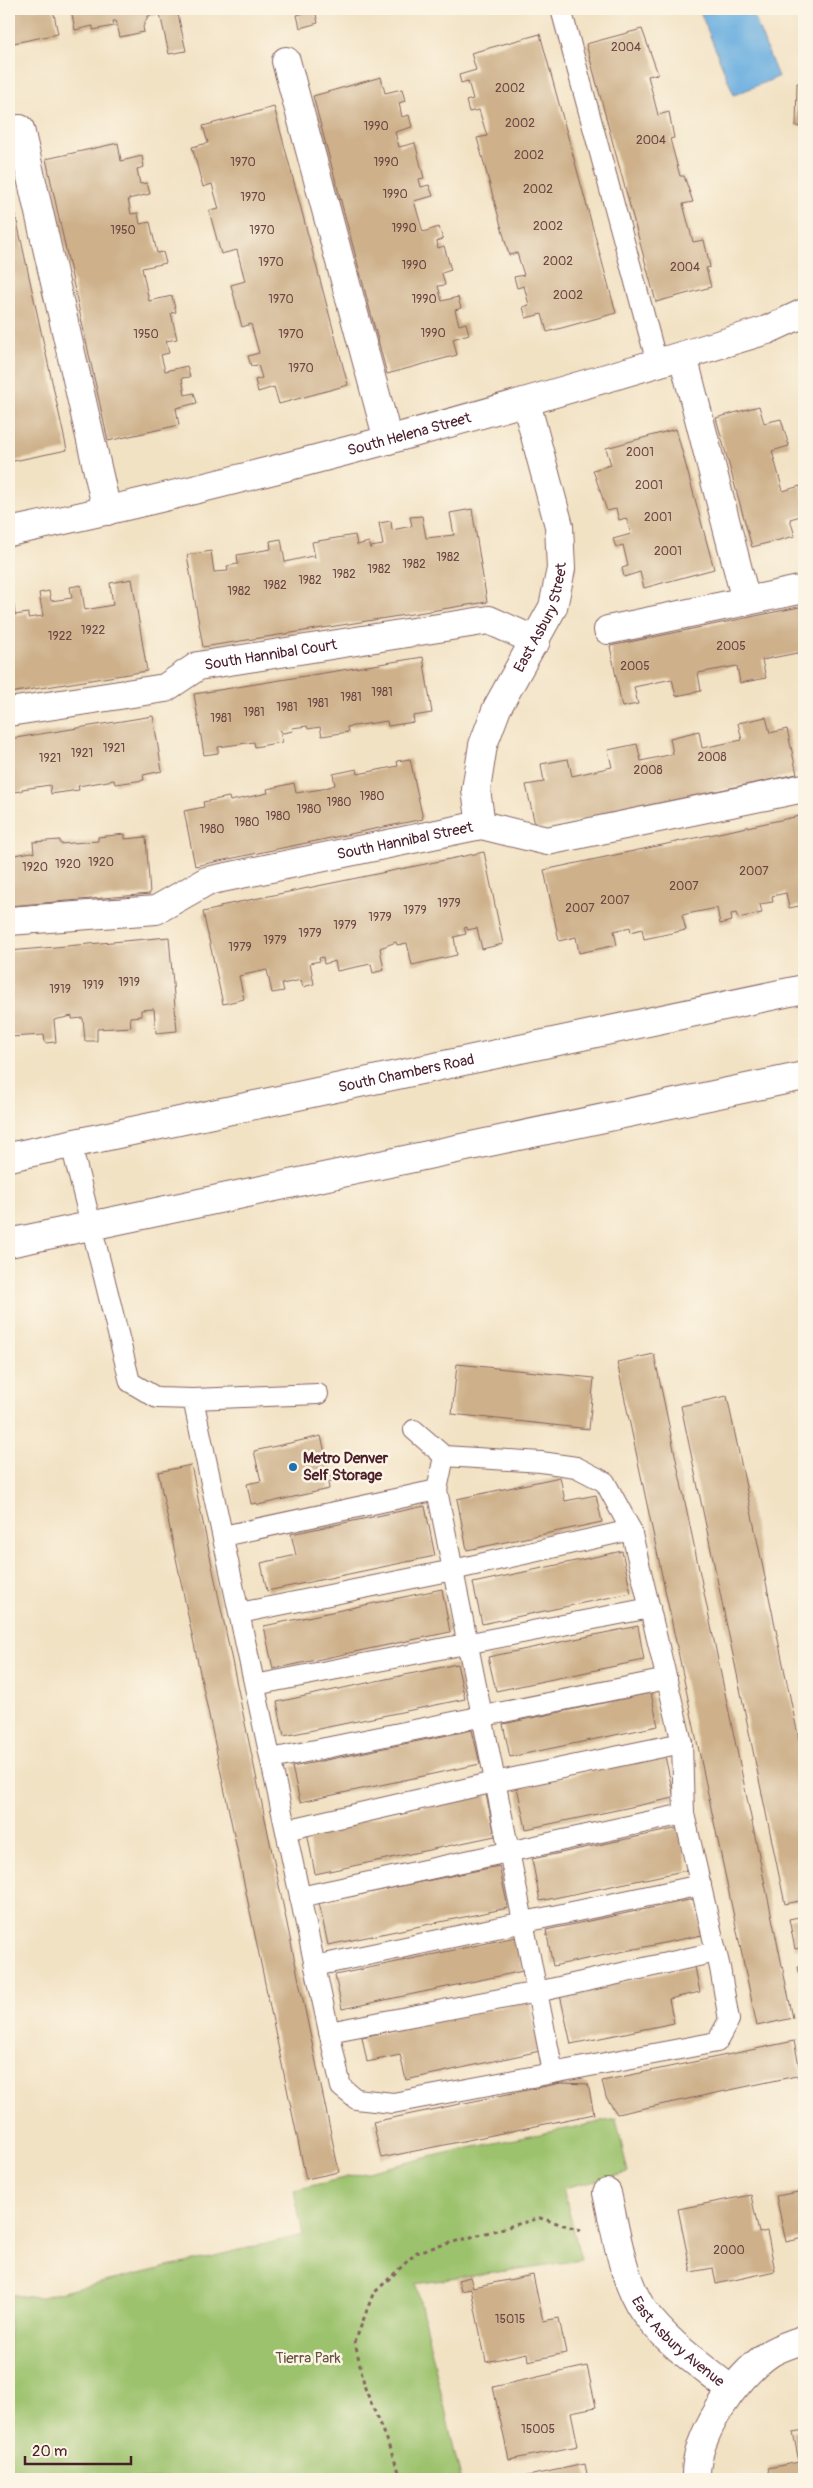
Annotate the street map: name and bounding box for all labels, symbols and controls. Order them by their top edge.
house number: 2004 [611,40,641,55]
house number: 2002 [495,81,525,96]
house number: 2002 [505,116,535,131]
house number: 1990 [363,119,389,134]
house number: 2004 [636,133,666,148]
house number: 2002 [514,148,544,163]
house number: 1970 [230,155,256,170]
house number: 1990 [373,155,399,170]
house number: 2002 [523,182,553,197]
house number: 1990 [382,187,408,202]
house number: 1970 [240,190,266,205]
house number: 2002 [533,219,563,234]
house number: 1990 [391,221,417,236]
house number: 1950 [110,223,136,238]
house number: 1970 [249,223,275,238]
house number: 2002 [543,254,573,269]
house number: 1970 [258,255,284,270]
house number: 1990 [401,258,427,273]
house number: 2004 [670,260,700,275]
house number: 2002 [553,288,583,303]
house number: 1970 [268,292,294,307]
house number: 1990 [411,292,437,307]
house number: 1990 [420,326,446,341]
house number: 1950 [133,327,159,342]
house number: 1970 [278,327,304,342]
house number: 1970 [288,361,314,376]
street label: South Helena Street [345,408,474,460]
house number: 2001 [626,445,654,460]
house number: 2001 [635,478,663,493]
house number: 2001 [644,510,672,525]
house number: 2001 [654,544,682,559]
house number: 1982 [436,550,460,565]
house number: 1982 [402,557,426,572]
street label: East Asbury Street [509,561,571,675]
house number: 1982 [367,562,391,577]
house number: 1982 [332,567,356,582]
house number: 1982 [298,573,322,588]
house number: 1982 [263,578,287,593]
house number: 1982 [227,584,251,599]
house number: 1922 [81,623,105,638]
house number: 1922 [48,629,72,644]
street label: South Hannibal Court [203,635,339,674]
house number: 2005 [716,639,746,654]
house number: 2005 [620,659,650,674]
house number: 1981 [371,685,393,700]
house number: 1981 [340,690,362,705]
house number: 1981 [307,696,329,711]
house number: 1981 [276,700,298,715]
house number: 1981 [243,705,265,720]
house number: 1981 [210,711,232,726]
house number: 1921 [103,741,125,756]
house number: 1921 [71,746,93,761]
house number: 2008 [697,750,727,765]
house number: 1921 [39,751,61,766]
house number: 2008 [633,763,663,778]
house number: 1980 [359,789,385,804]
house number: 1980 [326,795,352,810]
house number: 1980 [296,802,322,817]
house number: 1980 [265,809,291,824]
house number: 1980 [234,815,260,830]
street label: South Hannibal Street [335,817,475,864]
house number: 1980 [199,822,225,837]
house number: 1920 [88,855,114,870]
house number: 1920 [55,857,81,872]
house number: 1920 [22,860,48,875]
house number: 2007 [739,864,769,879]
house number: 2007 [669,879,699,894]
house number: 2007 [600,893,630,908]
house number: 1979 [437,896,461,911]
house number: 2007 [565,901,595,916]
house number: 1979 [403,903,427,918]
house number: 1979 [368,910,392,925]
house number: 1979 [333,918,357,933]
house number: 1979 [298,926,322,941]
house number: 1979 [263,933,287,948]
house number: 1979 [228,940,252,955]
house number: 1919 [118,975,140,990]
house number: 1919 [82,978,104,993]
house number: 1919 [49,982,71,997]
street label: South Chambers Road [336,1049,476,1097]
place label: Metro Denver Self Storage [303,1449,389,1485]
marker: Metro Denver Self Storage [287,1461,299,1473]
house number: 2000 [713,2243,745,2258]
street label: East Asbury Avenue [627,2293,729,2391]
house number: 15015 [495,2312,525,2327]
park label: Tierra Park [275,2349,342,2368]
house number: 15005 [521,2422,555,2437]
scale bar [25,2433,131,2465]
text: 20 m [32,2442,67,2461]

